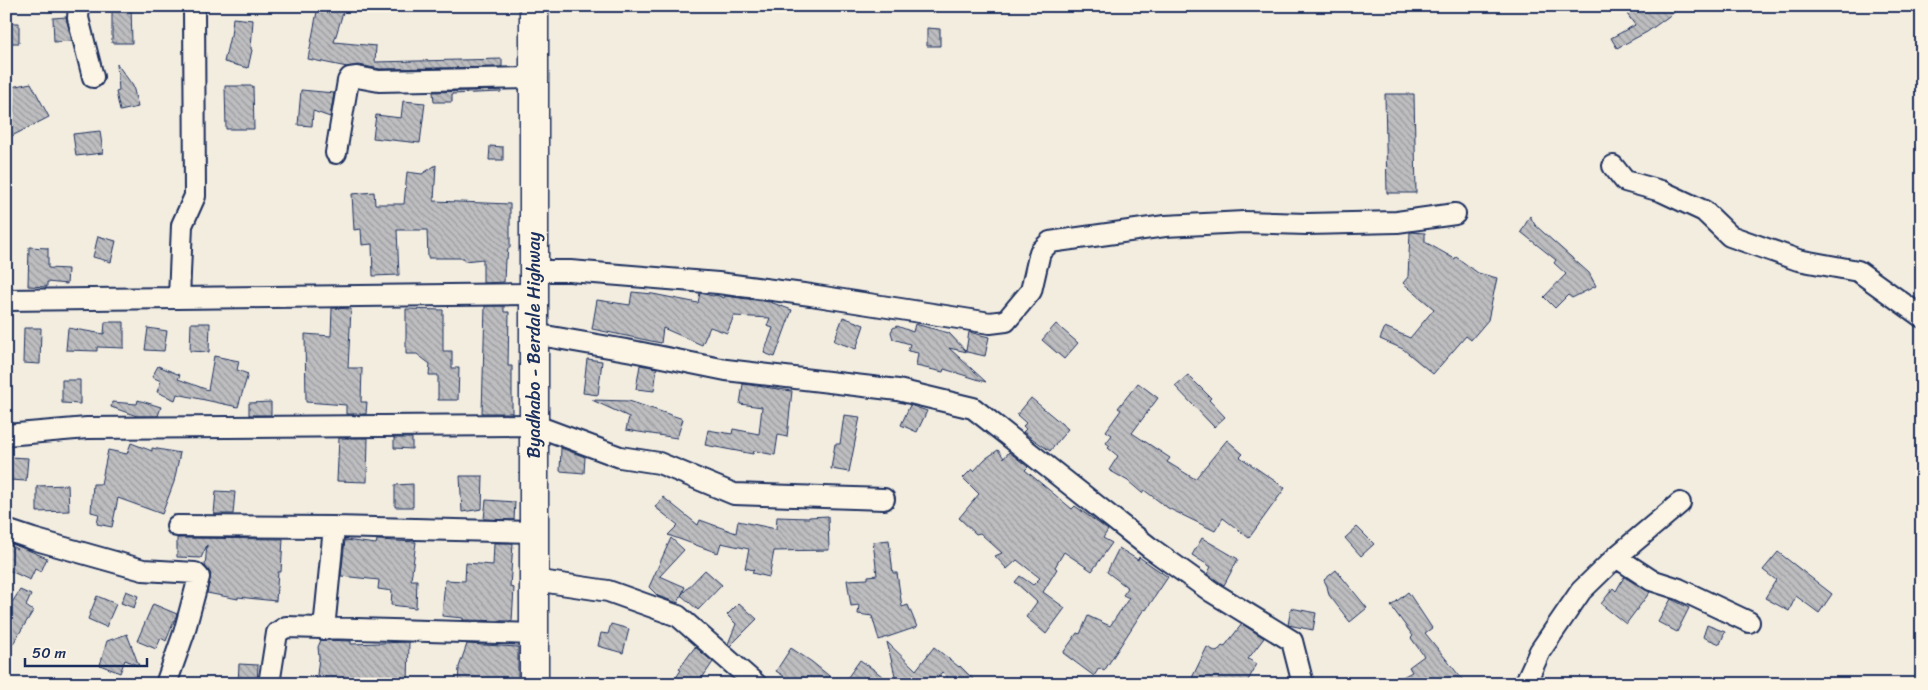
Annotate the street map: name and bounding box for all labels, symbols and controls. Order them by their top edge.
street label: Byadhabo - Berdale Highway [518,231,550,458]
scale bar [25,635,148,667]
text: 50 m [32,640,67,666]

